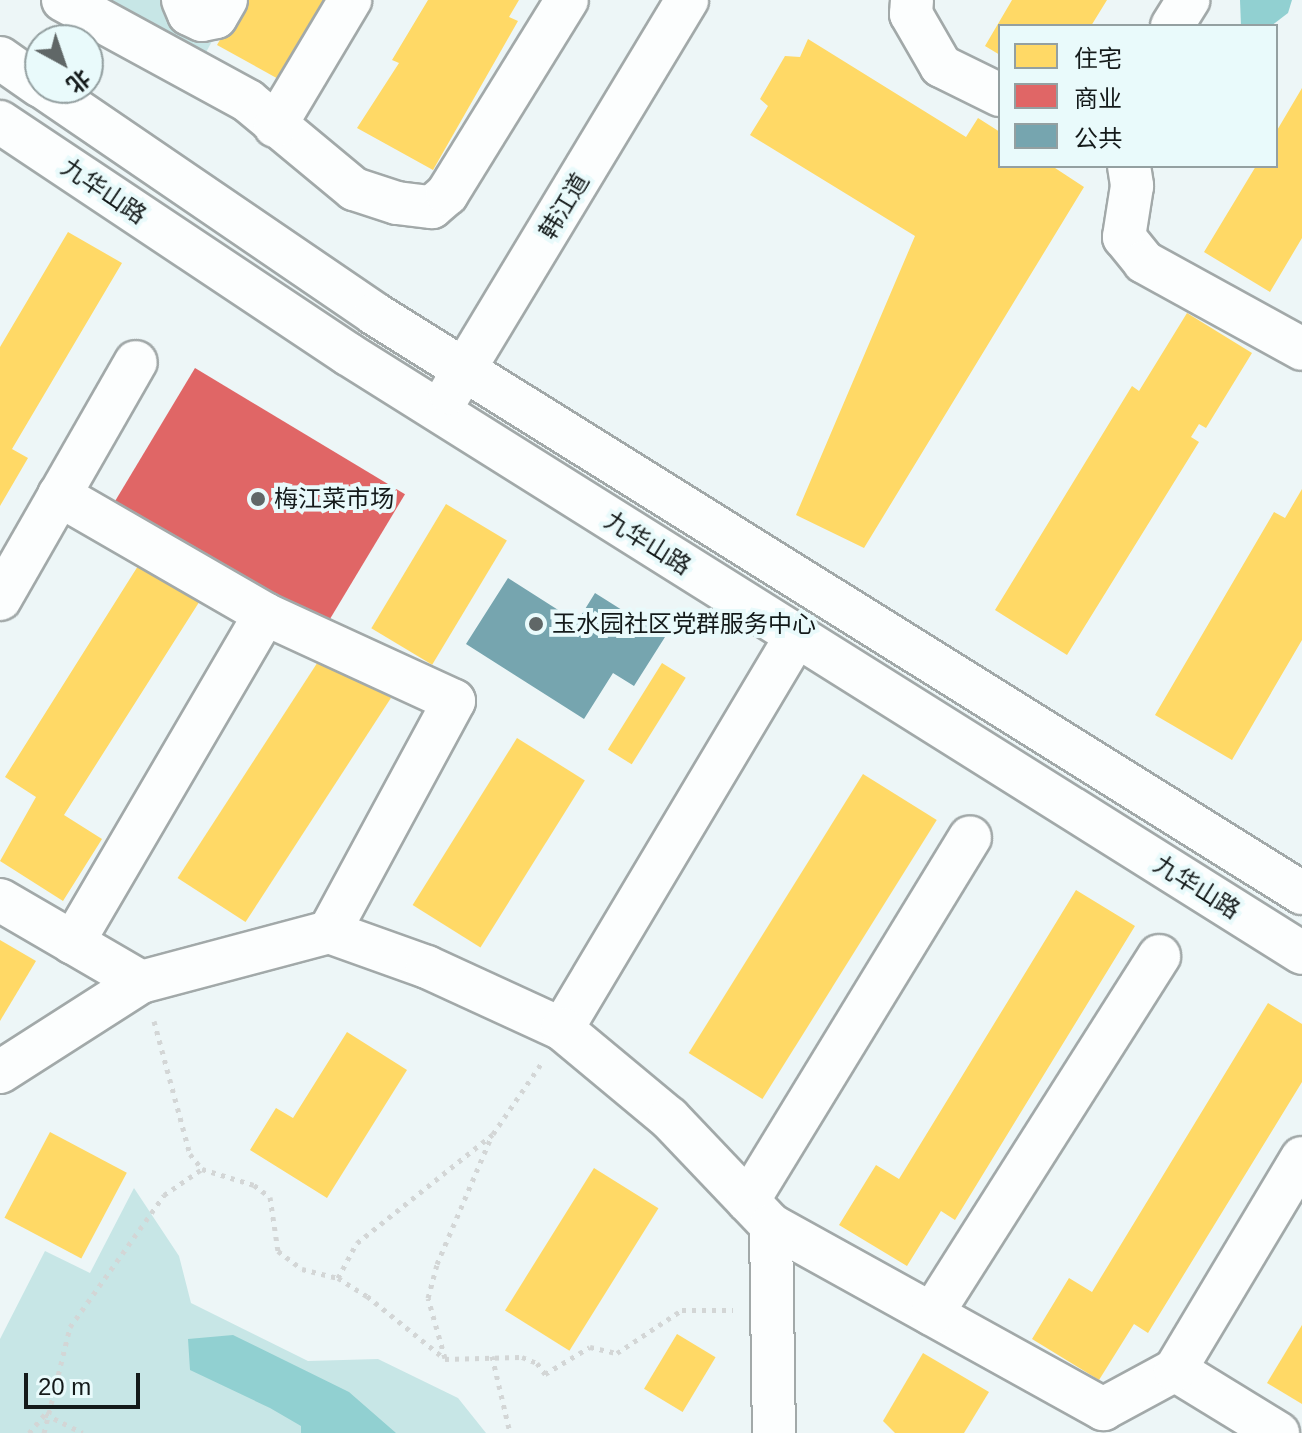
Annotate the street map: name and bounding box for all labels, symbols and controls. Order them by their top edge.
north arrow [24,24,104,104]
legend [998,24,1278,168]
text: 住宅 [1074,45,1122,72]
text: 北 [62,65,95,98]
text: 商业 [1074,85,1122,112]
text: 公共 [1074,125,1122,152]
street label: 九华山路 [56,152,152,230]
street label: 韩江道 [533,168,595,244]
place label: 梅江菜市场 [274,485,394,513]
marker: 梅江菜市场 [249,490,267,508]
street label: 九华山路 [600,505,696,581]
place label: 玉水园社区党群服务中心 [552,610,816,638]
marker: 玉水园社区党群服务中心 [527,615,545,633]
street label: 九华山路 [1149,849,1245,925]
scale bar [28,1357,144,1407]
text: 20 m [38,1373,91,1400]

